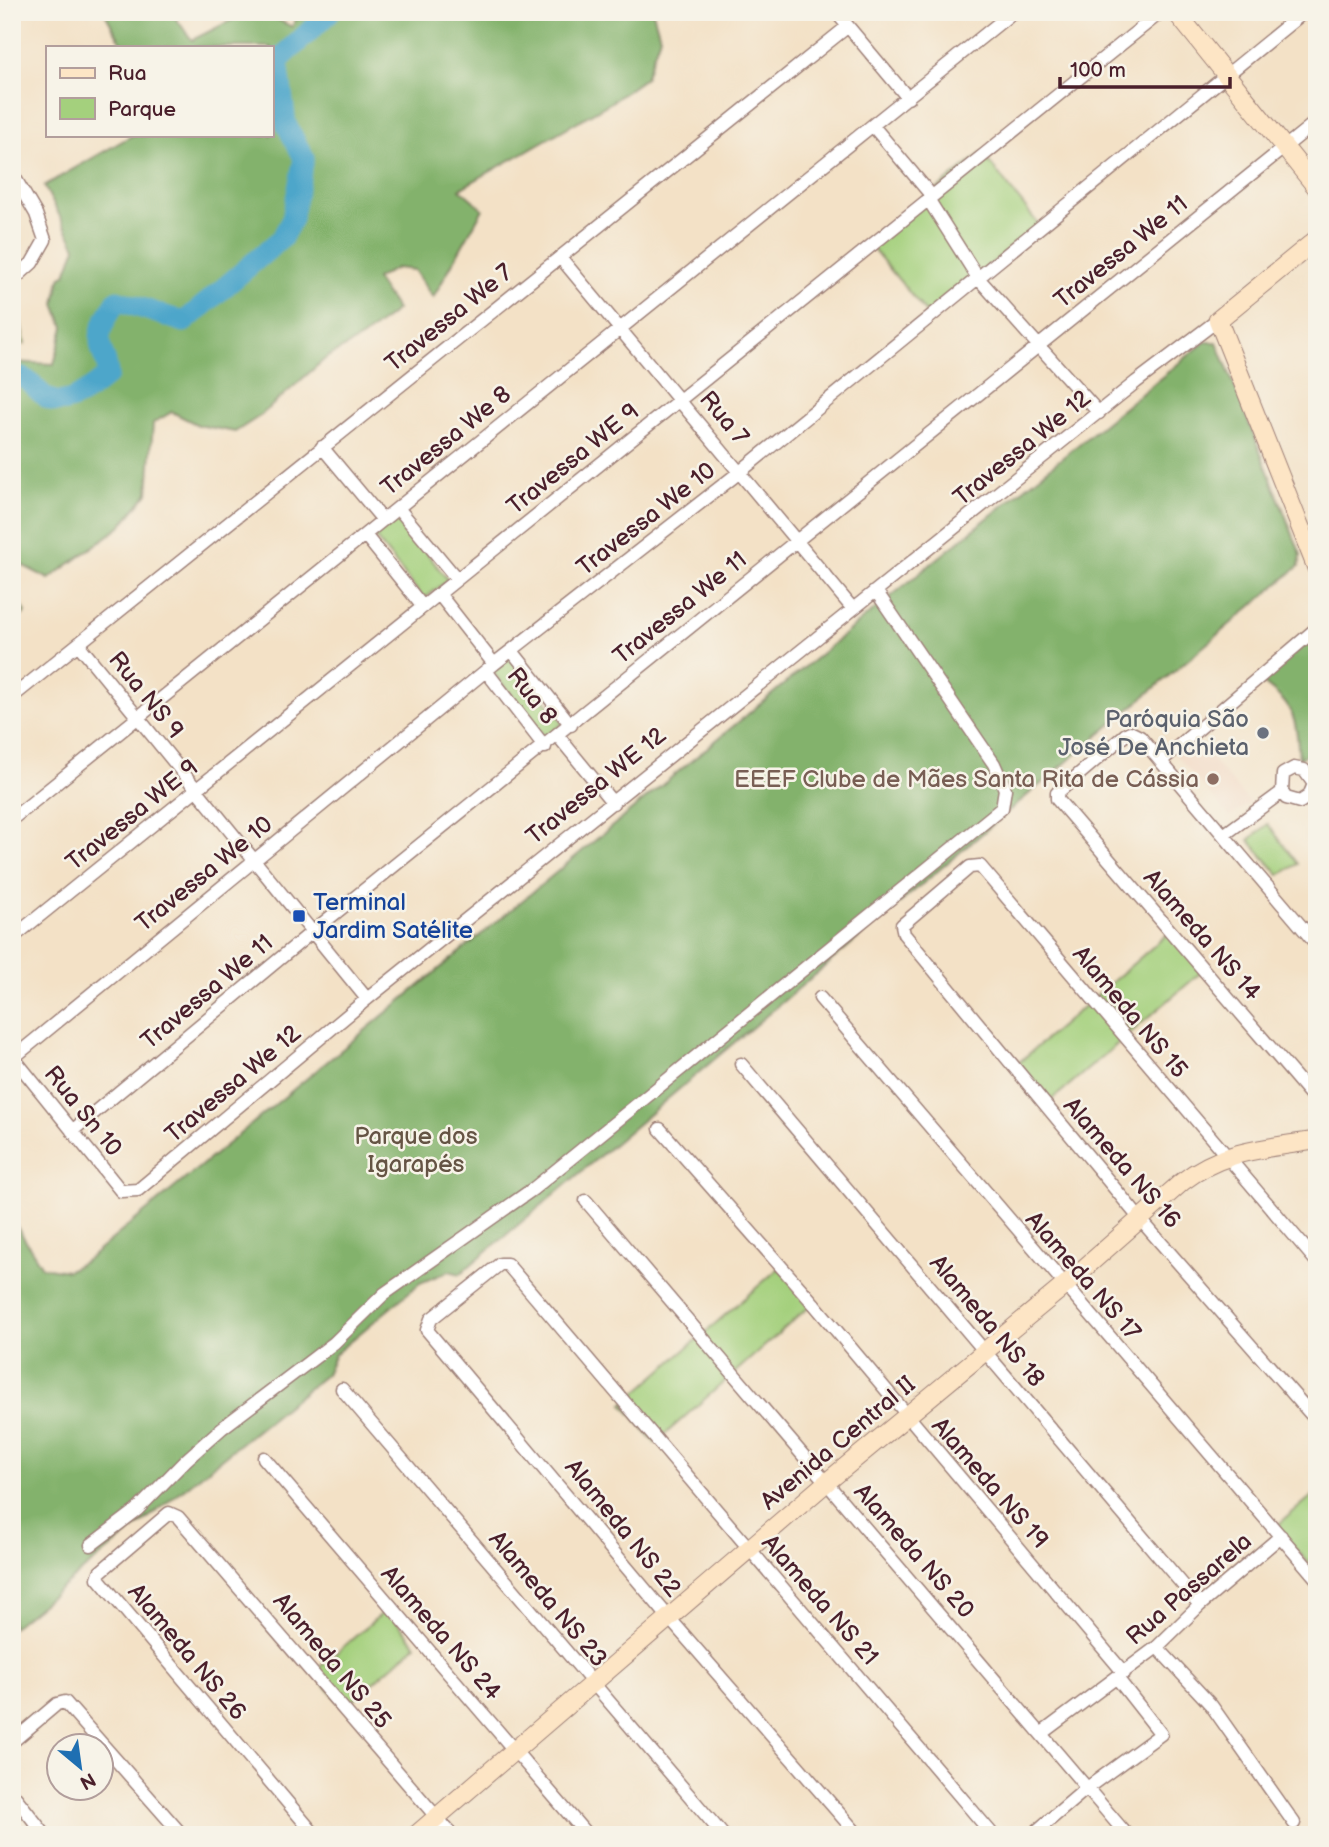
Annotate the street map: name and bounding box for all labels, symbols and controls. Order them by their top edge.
legend [46,46,273,136]
scale bar [1060,46,1229,90]
text: 100 m [1070,58,1126,83]
text: Rua [108,61,147,86]
text: Parque [108,97,176,122]
street label: Travessa We 11 [1048,189,1194,315]
street label: Travessa We 7 [379,258,519,378]
street label: Travessa We 8 [375,380,517,502]
street label: Travessa We 12 [948,384,1096,512]
street label: Rua 7 [693,385,755,451]
street label: Travessa WE 9 [501,397,645,521]
street label: Travessa We 10 [571,456,721,582]
street label: Travessa We 11 [607,545,753,671]
street label: Rua NS 9 [102,646,190,744]
street label: Rua 8 [501,662,563,730]
place label: Paróquia São José De Anchieta [1058,705,1249,762]
street label: Travessa WE 12 [520,721,672,851]
marker: Paróquia São José De Anchieta [1255,725,1271,741]
street label: Travessa WE 9 [60,753,204,877]
place label: EEEF Clube de Mães Santa Rita de Cássia [734,765,1199,794]
marker: EEEF Clube de Mães Santa Rita de Cássia [1205,771,1221,787]
street label: Travessa We 10 [130,810,278,938]
street label: Alameda NS 14 [1137,863,1267,1007]
place label: Terminal Jardim Satélite [313,888,473,945]
marker: Terminal Jardim Satélite [291,908,307,924]
street label: Travessa We 11 [135,928,279,1056]
street label: Alameda NS 15 [1066,940,1194,1084]
street label: Travessa We 12 [159,1019,307,1149]
street label: Rua Sn 10 [38,1060,128,1162]
street label: Alameda NS 16 [1057,1091,1187,1235]
park label: Parque dos Igarapés [354,1122,478,1179]
street label: Alameda NS 17 [1019,1206,1147,1347]
street label: Alameda NS 18 [923,1249,1051,1393]
street label: Avenida Central II [755,1370,921,1516]
street label: Alameda NS 19 [925,1412,1055,1554]
street label: Alameda NS 22 [559,1453,687,1603]
street label: Alameda NS 20 [848,1478,980,1624]
street label: Alameda NS 23 [483,1525,613,1673]
street label: Rua Passarela [1120,1527,1258,1651]
street label: Alameda NS 21 [755,1529,885,1671]
street label: Alameda NS 24 [375,1560,508,1706]
street label: Alameda NS 26 [122,1578,252,1726]
street label: Alameda NS 25 [267,1587,397,1735]
north arrow [46,1731,116,1801]
text: N [76,1767,99,1794]

